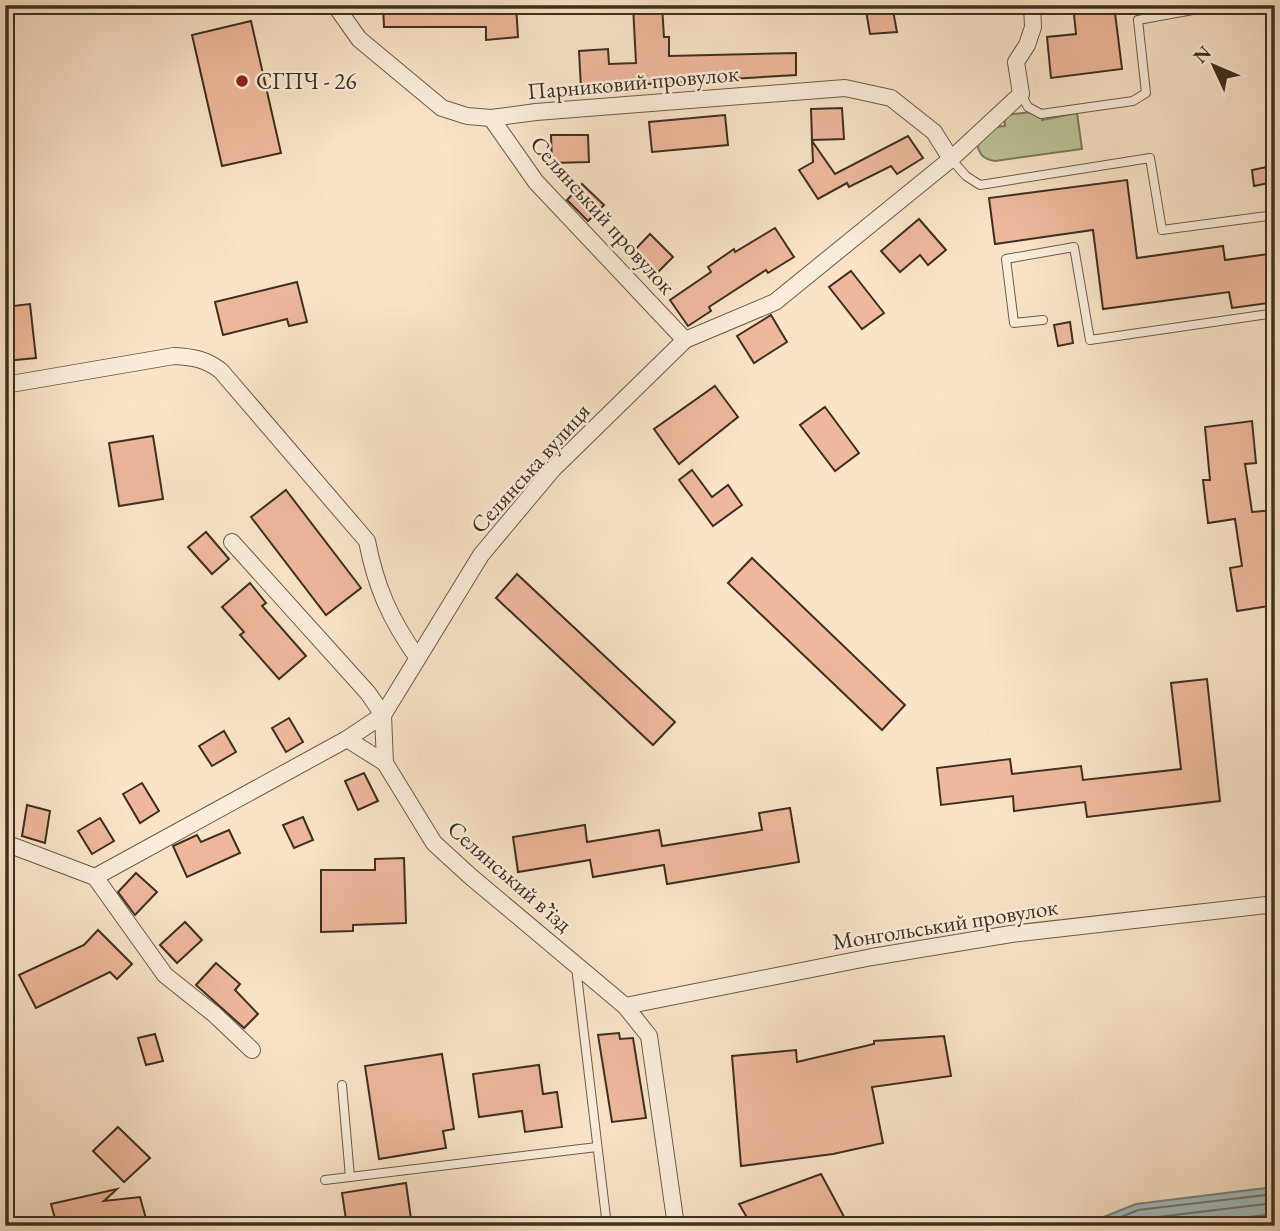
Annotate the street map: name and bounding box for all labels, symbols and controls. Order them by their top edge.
north arrow [1178,32,1248,102]
text: N [1188,40,1217,69]
street label: Парниковий провулок [526,58,740,106]
place label: СГПЧ - 26 [256,66,356,96]
marker: СГПЧ - 26 [234,73,250,89]
street label: Селянський провулок [524,129,682,301]
street label: Селянська вулиця [464,397,596,539]
street label: Селянський вʼїзд [442,814,579,939]
street label: Монгольський провулок [830,891,1060,957]

